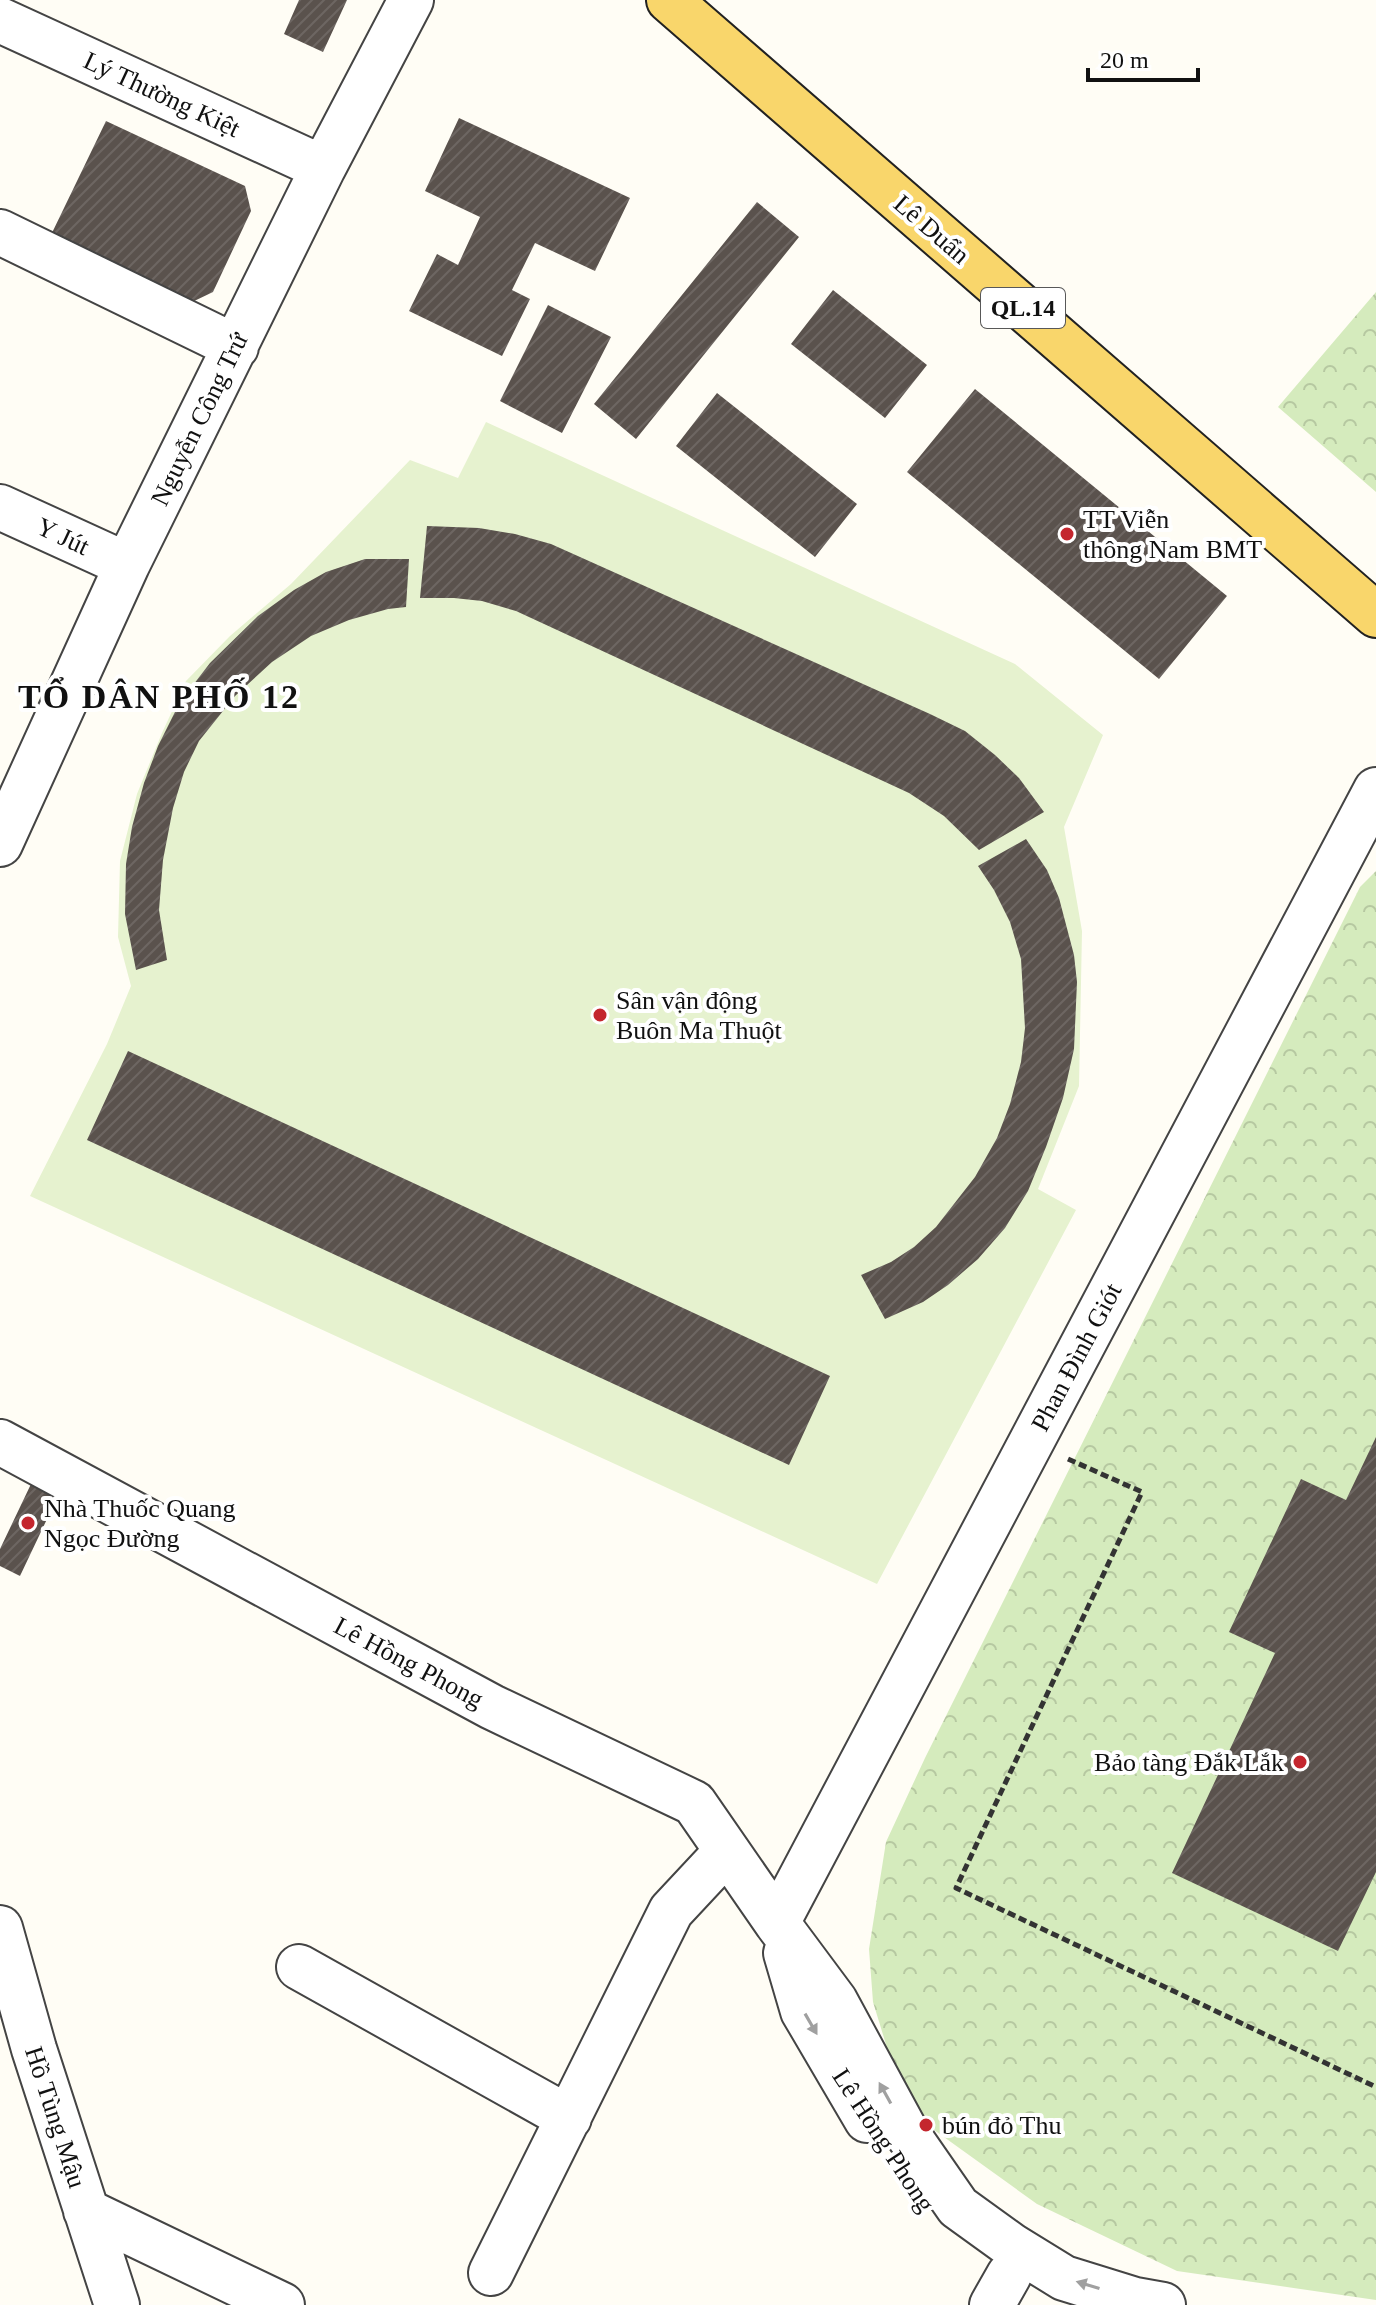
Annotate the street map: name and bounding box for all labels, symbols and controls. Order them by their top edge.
scale bar [1088,32,1198,82]
street label: Lý Thường Kiệt [79,46,245,144]
text: 20 m [1100,47,1149,73]
street label: Lê Duẩn [888,189,975,270]
road number: QL.14 [981,288,1065,328]
street label: Nguyễn Công Trứ [145,327,254,510]
place label: TT Viễn thông Nam BMT [1083,505,1262,564]
street label: Y Jút [32,512,94,561]
marker: TT Viễn thông Nam BMT [1058,525,1076,543]
district label: TỔ DÂN PHỐ 12 [18,677,300,715]
place label: Sân vận động Buôn Ma Thuột [616,986,782,1045]
marker: Sân vận động Buôn Ma Thuột [591,1006,609,1024]
street label: Phan Đình Giót [1025,1278,1128,1436]
place label: Nhà Thuốc Quang Ngọc Đường [44,1494,236,1553]
marker: Nhà Thuốc Quang Ngọc Đường [19,1514,37,1532]
street label: Lê Hồng Phong [329,1611,488,1714]
place label: Bảo tàng Đắk Lắk [1094,1748,1284,1777]
marker: Bảo tàng Đắk Lắk [1291,1753,1309,1771]
one-way arrow [804,2012,818,2035]
street label: Hồ Tùng Mậu [19,2043,92,2191]
street label: Lê Hồng Phong [827,2063,941,2217]
one-way arrow [879,2082,893,2104]
place label: bún đỏ Thu [942,2111,1061,2140]
marker: bún đỏ Thu [917,2116,935,2134]
one-way arrow [1075,2279,1099,2291]

